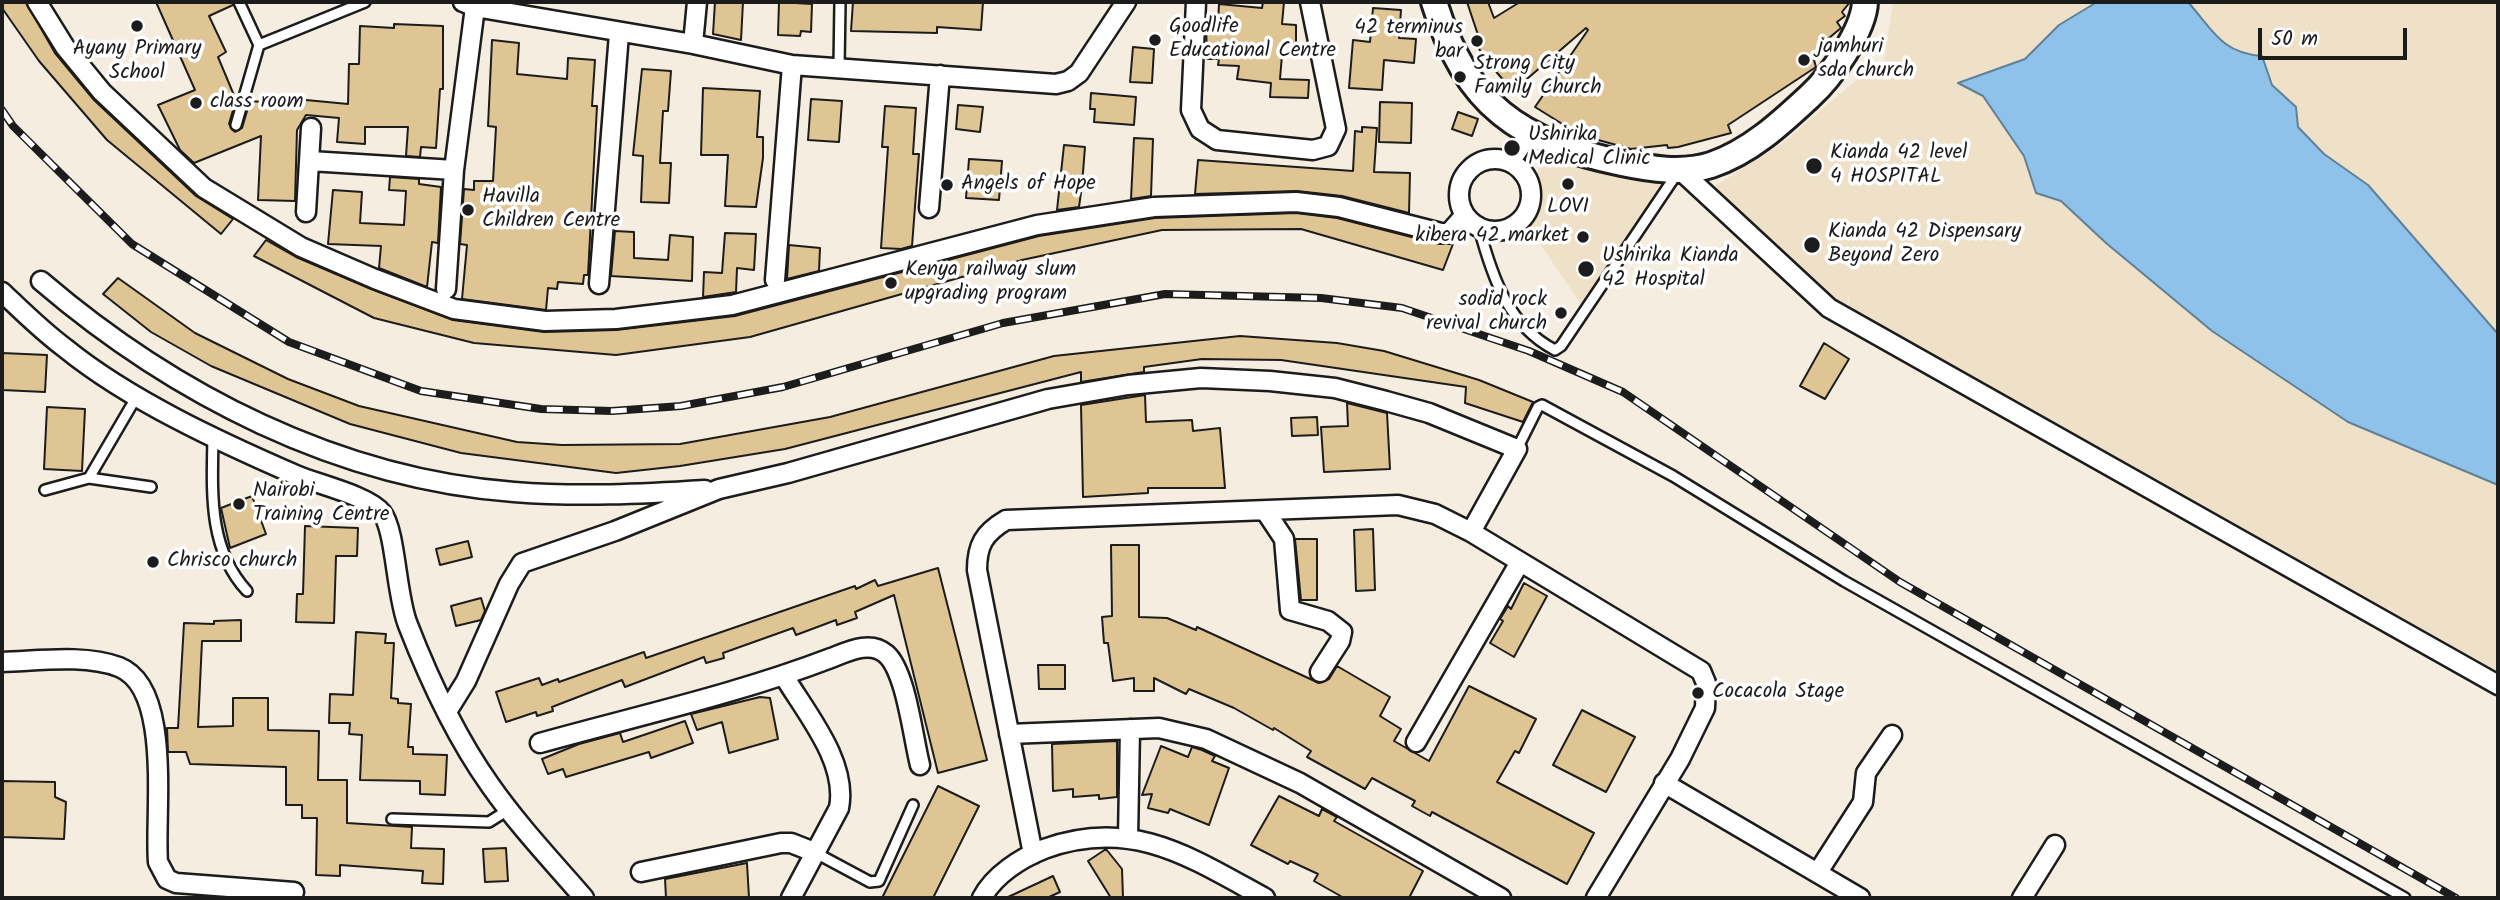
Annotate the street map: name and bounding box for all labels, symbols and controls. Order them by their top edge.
scale bar [2262,14,2411,58]
place label: Goodlife Educational Centre [1169,15,1336,65]
place label: 42 terminus bar [1354,16,1463,66]
marker: Ayany Primary School [129,18,145,34]
text: 50 m [2271,23,2318,56]
marker: Goodlife Educational Centre [1147,32,1163,48]
marker: 42 terminus bar [1469,33,1485,49]
place label: jamhuri sda church [1818,35,1914,85]
place label: Ayany Primary School [73,37,201,87]
place label: Strong City Family Church [1474,52,1601,102]
marker: jamhuri sda church [1796,52,1812,68]
marker: Strong City Family Church [1452,69,1468,85]
place label: class room [210,90,303,116]
marker: class room [188,95,204,111]
place label: Ushirika Medical Clinic [1528,123,1651,173]
marker: Ushirika Medical Clinic [1502,138,1522,158]
place label: Kianda 42 level 4 HOSPITAL [1830,141,1967,191]
marker: Kianda 42 level 4 HOSPITAL [1804,156,1824,176]
place label: Angels of Hope [961,172,1096,198]
marker: LOVI [1560,176,1576,192]
marker: Angels of Hope [939,177,955,193]
place label: Havilla Children Centre [482,185,620,235]
place label: LOVI [1547,195,1589,221]
marker: Havilla Children Centre [460,202,476,218]
place label: Kianda 42 Dispensary Beyond Zero [1828,220,2021,270]
place label: kibera 42 market [1415,224,1569,250]
marker: kibera 42 market [1575,229,1591,245]
marker: Kianda 42 Dispensary Beyond Zero [1802,235,1822,255]
place label: Ushirika Kianda 42 Hospital [1602,244,1739,294]
place label: Kenya railway slum upgrading program [905,258,1076,308]
marker: Ushirika Kianda 42 Hospital [1576,259,1596,279]
marker: Kenya railway slum upgrading program [883,275,899,291]
place label: sodid rock revival church [1426,288,1547,338]
marker: sodid rock revival church [1553,305,1569,321]
place label: Nairobi Training Centre [253,479,390,529]
marker: Nairobi Training Centre [231,496,247,512]
place label: Chrisco church [167,549,297,575]
marker: Chrisco church [145,554,161,570]
place label: Cocacola Stage [1712,680,1844,706]
marker: Cocacola Stage [1690,685,1706,701]

